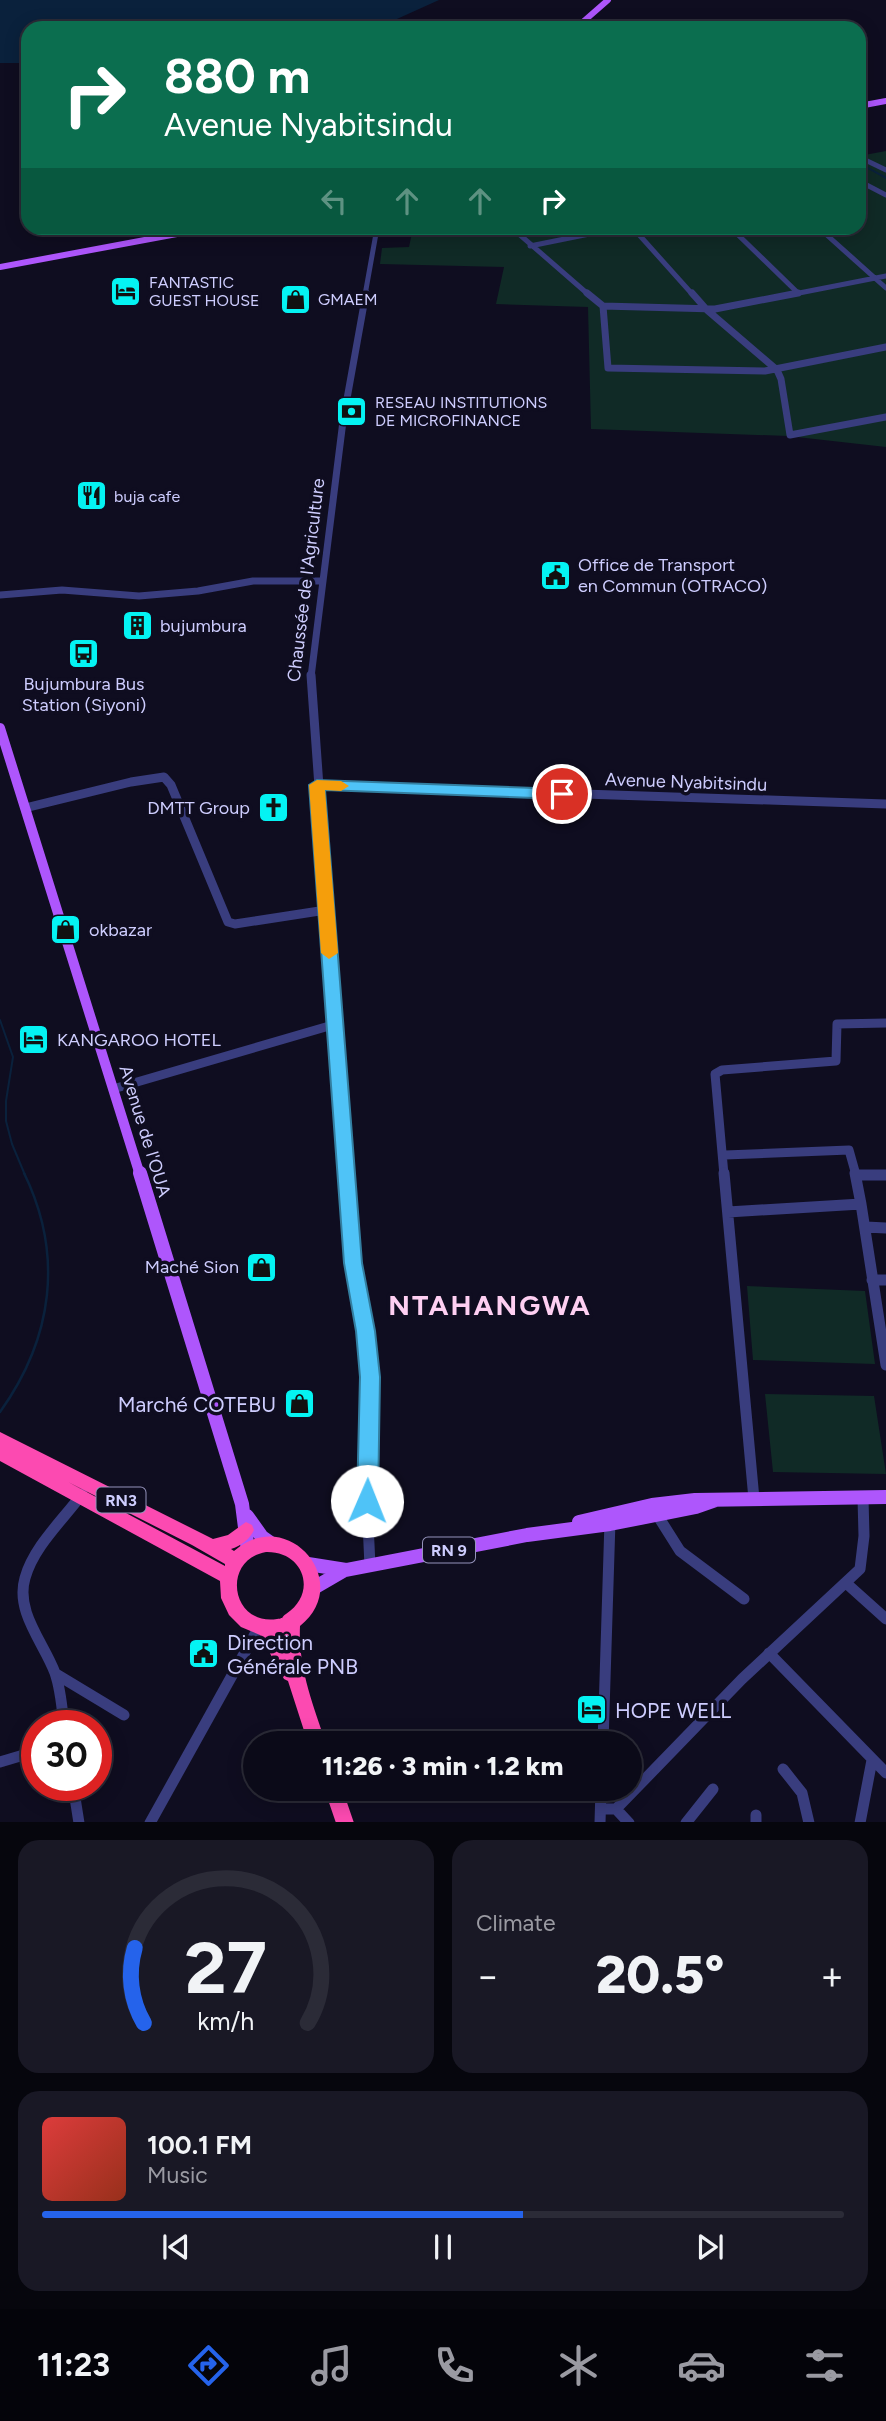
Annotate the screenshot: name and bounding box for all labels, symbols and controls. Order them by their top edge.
text: 880 m [164,46,310,105]
icon: right [49,49,140,140]
text: Avenue Nyabitsindu [164,106,453,144]
icon: left [315,182,353,220]
icon: ahead [388,182,426,220]
icon: ahead [461,182,499,220]
icon: right [534,182,572,220]
place label: FANTASTIC GUEST HOUSE [149,273,260,310]
hotel icon: FANTASTIC GUEST HOUSE [109,274,143,308]
shop icon: GMAEM [278,282,312,316]
place label: GMAEM [318,290,378,309]
place label: RESEAU INSTITUTIONS DE MICROFINANCE [375,393,548,430]
bank icon: RESEAU INSTITUTIONS DE MICROFINANCE [335,394,369,428]
street label: Chaussée de l'Agriculture [283,477,329,683]
restaurant icon: buja cafe [74,479,108,513]
place label: buja cafe [114,487,180,506]
place label: Office de Transport en Commun (OTRACO) [578,554,767,597]
public building icon: Office de Transport en Commun (OTRACO) [538,558,572,592]
building icon: bujumbura [120,609,154,643]
place label: bujumbura [160,615,247,637]
bus stop icon: Bujumbura Bus Station (Siyoni) [67,636,101,670]
place label: Bujumbura Bus Station (Siyoni) [22,673,146,716]
pin [532,764,592,824]
street label: Avenue Nyabitsindu [604,768,768,796]
icon: arrive [543,775,581,813]
church icon: DMTT Group [256,791,290,825]
place label: DMTT Group [147,797,250,819]
shop icon: okbazar [49,913,83,947]
place label: okbazar [89,919,152,941]
hotel icon: KANGAROO HOTEL [17,1023,51,1057]
place label: KANGAROO HOTEL [57,1029,221,1051]
street label: Avenue de l'OUA [115,1062,175,1200]
shop icon: Maché Sion [245,1250,279,1284]
place label: Maché Sion [145,1256,239,1278]
district label: NTAHANGWA [388,1288,592,1322]
shop icon: Marché COTEBU [282,1387,316,1421]
place label: Marché COTEBU [118,1392,276,1417]
position arrow [330,1464,404,1538]
road number: RN3 [96,1488,146,1512]
road number: RN 9 [423,1538,475,1562]
place label: Direction Générale PNB [227,1630,358,1679]
public building icon: Direction Générale PNB [187,1637,221,1671]
hotel icon: HOPE WELL [575,1693,609,1727]
place label: HOPE WELL [615,1698,731,1723]
speed limit sign: 30 [21,1710,112,1801]
text: 11:26 · 3 min · 1.2 km [322,1750,563,1782]
text: Climate [476,1909,555,1937]
text: 27 [185,1924,267,2011]
text: 20.5° [596,1944,724,2006]
text: − [476,1953,500,1999]
text: + [820,1953,844,1999]
text: km/h [197,2005,255,2035]
text: 100.1 FM [147,2129,252,2161]
text: Music [147,2161,208,2189]
icon: previous [157,2228,195,2266]
icon: pause [424,2228,462,2266]
icon: next [691,2228,729,2266]
icon: directions [184,2341,233,2390]
icon: music [307,2341,356,2390]
icon: phone [430,2341,479,2390]
icon: climate [554,2341,603,2390]
icon: car [677,2341,726,2390]
icon: filters [800,2341,849,2390]
text: 11:23 [37,2346,110,2384]

